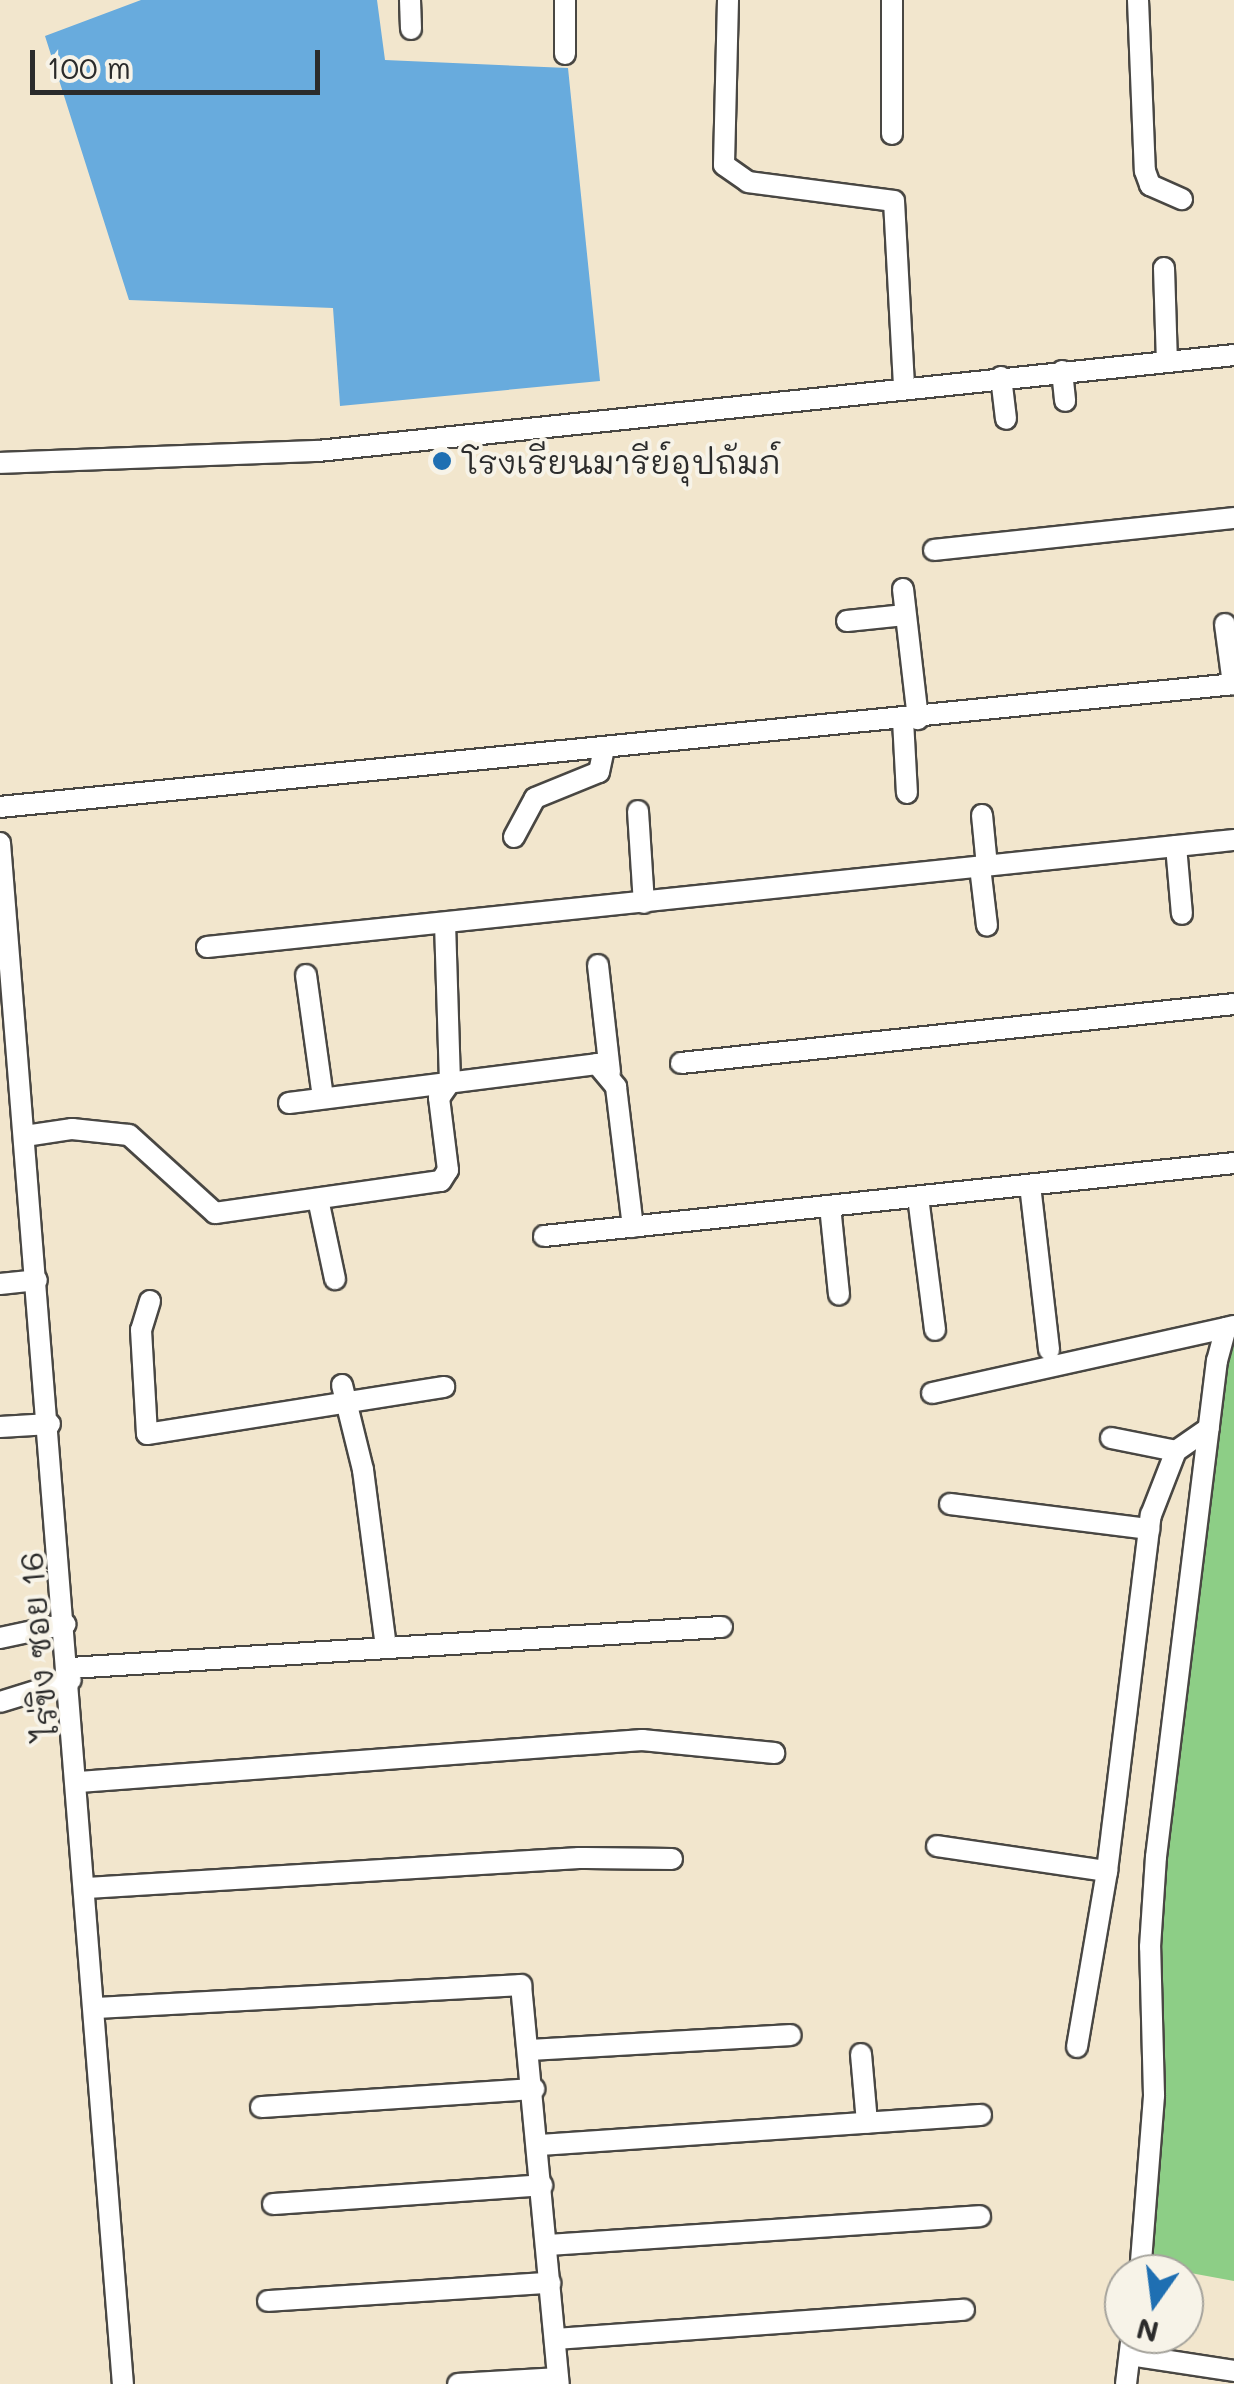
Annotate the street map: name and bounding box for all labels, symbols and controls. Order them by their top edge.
scale bar [35,30,325,92]
text: 100 m [47,47,131,87]
place label: โรงเรียนมารีย์อุปถัมภ์ [462,442,781,480]
marker: โรงเรียนมารีย์อุปถัมภ์ [431,450,453,472]
street label: ไร่ขิง ซอย 16 [11,1551,65,1741]
north arrow [1104,2254,1204,2354]
text: N [1133,2311,1162,2351]

